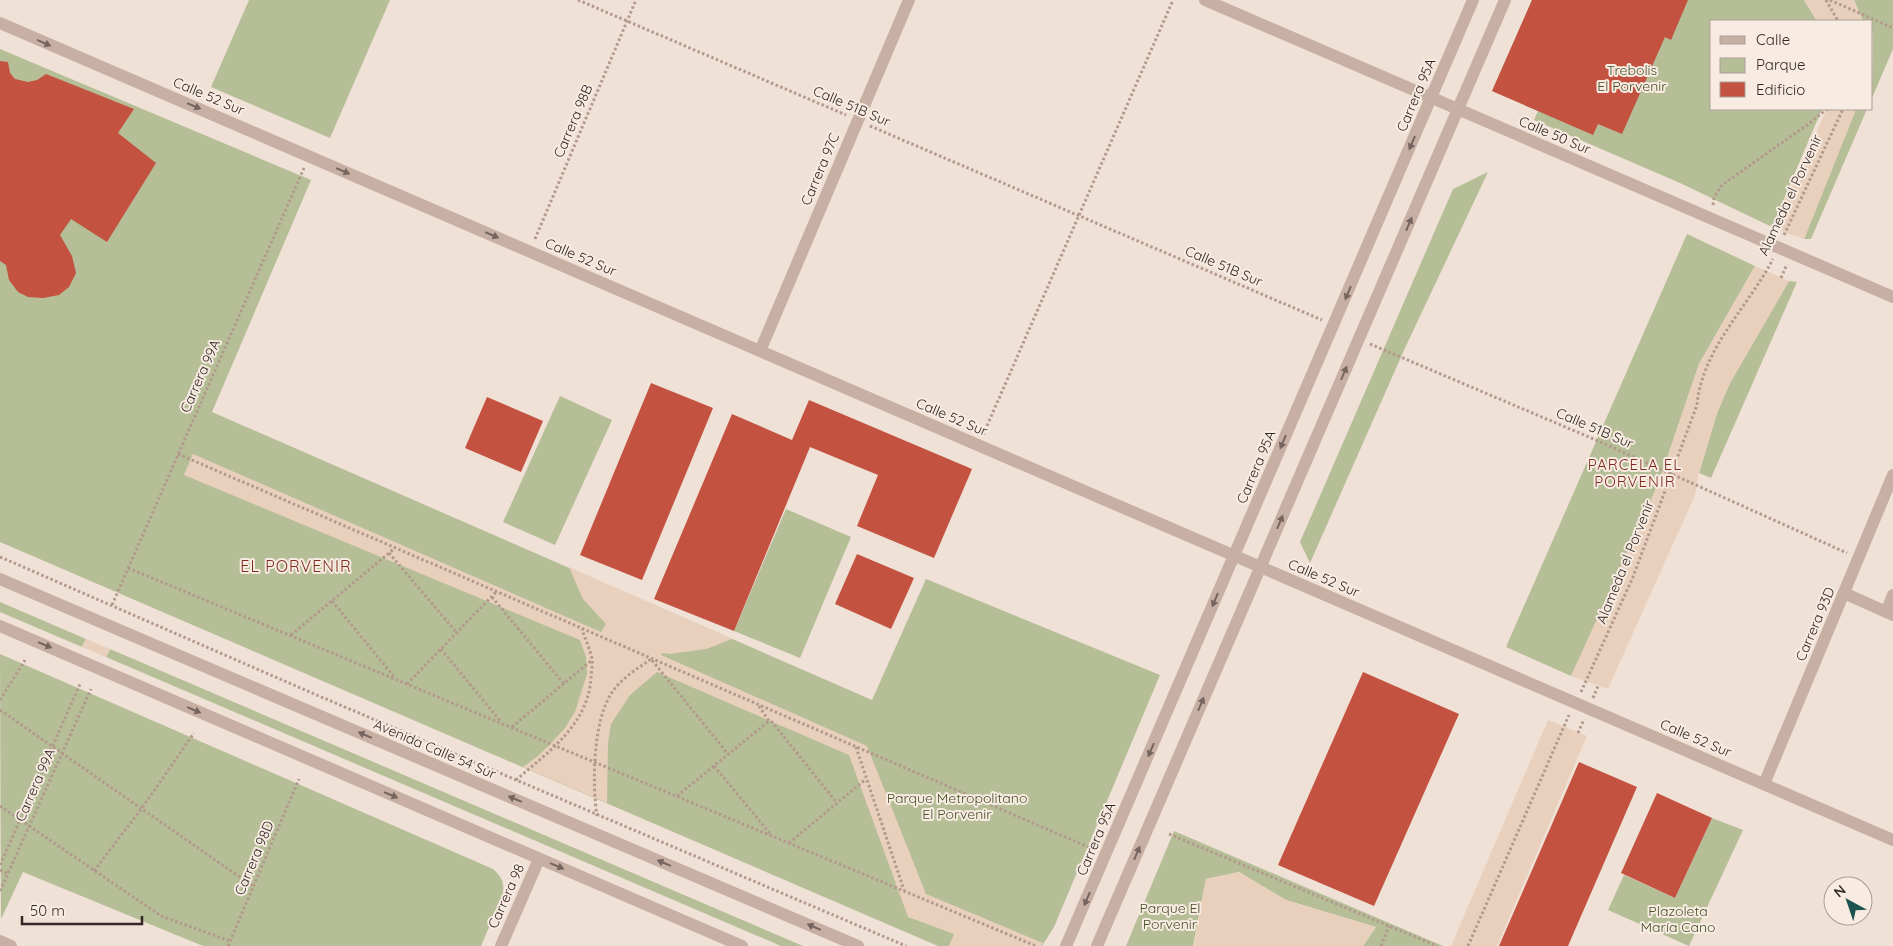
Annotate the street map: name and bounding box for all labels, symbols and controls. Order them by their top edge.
legend [1710,20,1873,110]
text: Calle [1756,30,1790,49]
one-way arrow [37,39,51,47]
text: Parque [1756,55,1806,74]
street label: Carrera 95A [1392,56,1440,134]
park label: Trebolis El Porvenir [1597,61,1667,95]
street label: Calle 52 Sur [170,73,248,119]
text: Edificio [1756,80,1805,99]
street label: Carrera 98B [549,82,597,160]
street label: Calle 51B Sur [810,82,894,131]
one-way arrow [187,103,201,111]
street label: Calle 50 Sur [1516,112,1594,158]
street label: Carrera 97C [797,130,843,208]
street label: Alameda el Porvenir [1754,131,1826,258]
one-way arrow [1407,136,1415,150]
one-way arrow [336,167,350,175]
one-way arrow [1405,216,1413,231]
one-way arrow [485,231,500,239]
street label: Calle 52 Sur [542,234,620,280]
street label: Calle 51B Sur [1182,242,1266,291]
one-way arrow [1343,285,1351,300]
street label: Carrera 99A [176,337,224,415]
one-way arrow [1341,366,1349,380]
street label: Calle 52 Sur [913,394,991,440]
street label: Calle 51B Sur [1553,404,1637,453]
street label: Carrera 95A [1232,428,1280,506]
one-way arrow [1279,435,1287,449]
district label: PARCELA EL PORVENIR [1588,455,1682,491]
street label: Alameda el Porvenir [1592,497,1658,626]
one-way arrow [1276,515,1284,529]
street label: Calle 52 Sur [1285,555,1363,601]
district label: EL PORVENIR [240,556,352,576]
street label: Carrera 93D [1791,584,1839,664]
one-way arrow [1211,593,1219,607]
one-way arrow [38,642,52,650]
one-way arrow [1198,697,1206,711]
one-way arrow [187,706,201,714]
street label: Avenida Calle 54 Sur [371,715,500,783]
street label: Calle 52 Sur [1657,715,1735,761]
one-way arrow [358,731,372,739]
one-way arrow [1146,742,1154,757]
street label: Carrera 99A [11,746,59,824]
park label: Parque Metropolitano El Porvenir [887,789,1027,823]
one-way arrow [384,791,399,799]
one-way arrow [508,795,522,803]
street label: Carrera 95A [1072,800,1120,878]
street label: Carrera 98D [230,818,278,898]
one-way arrow [1133,846,1141,860]
one-way arrow [656,859,671,867]
street label: Carrera 98 [484,861,528,931]
one-way arrow [550,863,564,871]
north arrow [1823,876,1873,926]
text: N [1830,881,1849,901]
one-way arrow [1082,892,1090,906]
scale bar [22,894,142,926]
park label: Parque El Porvenir [1139,899,1201,933]
text: 50 m [30,901,65,920]
park label: Plazoleta María Cano [1641,902,1715,936]
one-way arrow [807,922,821,930]

